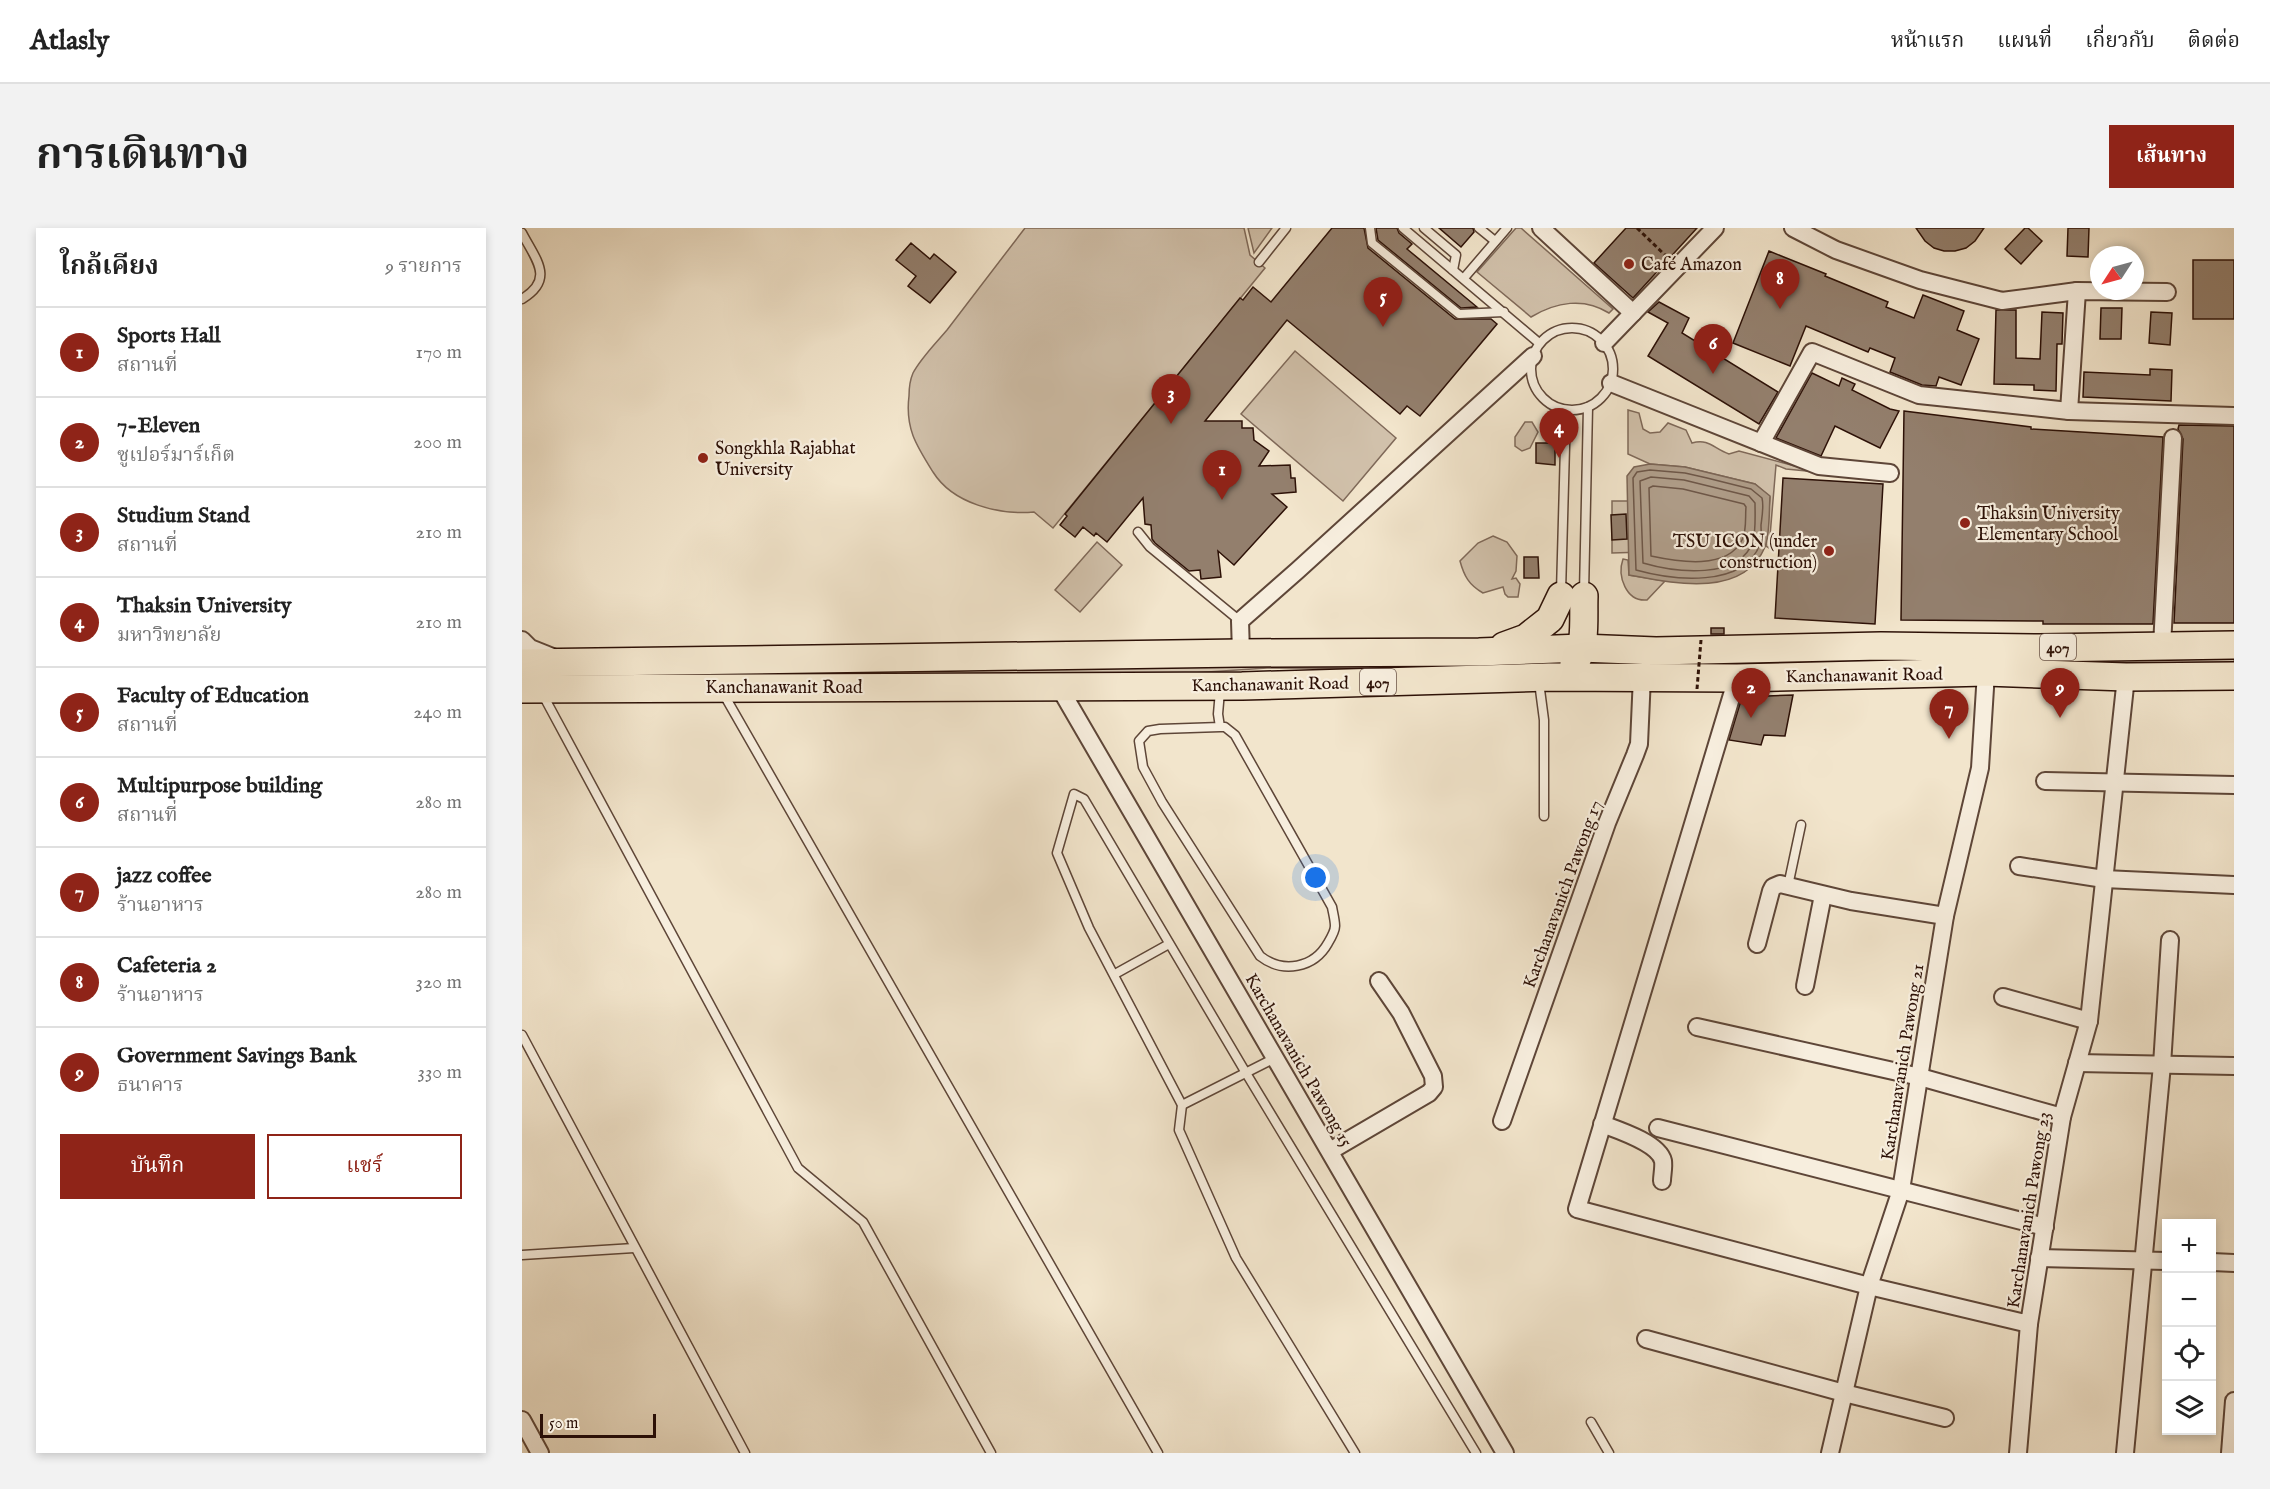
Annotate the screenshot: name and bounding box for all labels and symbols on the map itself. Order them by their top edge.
north arrow [2090,246,2144,300]
place label: Café Amazon [1641,254,1742,277]
marker: Café Amazon [1622,257,1636,271]
pin: 8 [1760,260,1800,309]
pin: 5 [1364,278,1402,327]
pin: 6 [1694,324,1732,374]
pin: 3 [1152,374,1190,424]
pin: 4 [1540,408,1578,458]
place label: Songkhla Rajabhat University [715,438,856,482]
pin: 1 [1202,450,1242,500]
marker: Songkhla Rajabhat University [696,451,710,465]
place label: Thaksin University Elementary School [1977,503,2120,547]
marker: Thaksin University Elementary School [1958,516,1972,530]
place label: TSU ICON (under construction) [1673,531,1817,575]
marker: TSU ICON (under construction) [1822,544,1836,558]
road number: 407 [2040,634,2076,660]
street label: Kanchanawanit Road [1785,664,1943,689]
pin: 2 [1732,668,1770,718]
pin: 9 [2040,668,2080,718]
road number: 407 [1360,669,1396,695]
street label: Kanchanawanit Road [1191,673,1349,698]
street label: Kanchanawanit Road [705,677,863,700]
pin: 7 [1930,690,1968,739]
street label: Karchanavanich Pawong 17 [1519,797,1608,992]
your location [1301,863,1330,892]
street label: Karchanavanich Pawong 21 [1877,962,1930,1162]
street label: Karchanavanich Pawong 15 [1239,970,1357,1152]
street label: Karchanavanich Pawong 23 [2003,1110,2056,1310]
scale bar [540,1411,656,1438]

